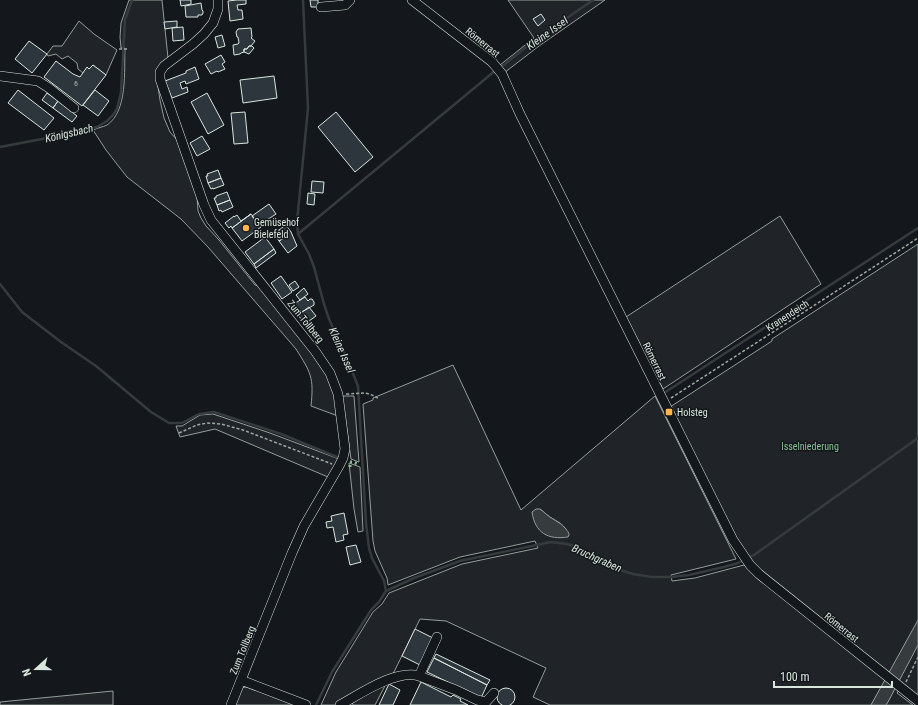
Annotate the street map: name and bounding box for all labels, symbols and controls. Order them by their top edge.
water label: Kleine Issel [524,14,571,53]
street label: Römerrast [463,25,502,60]
house number: 6 [74,79,78,88]
water label: Königsbach [44,122,95,145]
place label: Gemüsehof Bielefeld [254,217,300,240]
marker: Gemüsehof Bielefeld [241,223,251,233]
street label: Kranendeich [764,297,811,333]
street label: Zum Tollberg [285,298,326,345]
water label: Kleine Issel [326,326,358,375]
street label: Römerrast [641,340,668,382]
marker: Holsteg [664,407,674,417]
place label: Holsteg [677,407,708,418]
park label: Isselniederung [781,441,839,452]
water label: Bruchgraben [570,542,624,575]
street label: Römerrast [822,610,861,645]
street label: Zum Tollberg [228,624,257,676]
north arrow [16,649,56,689]
scale bar [774,663,892,689]
text: N [20,667,34,678]
text: 100 m [780,670,810,684]

